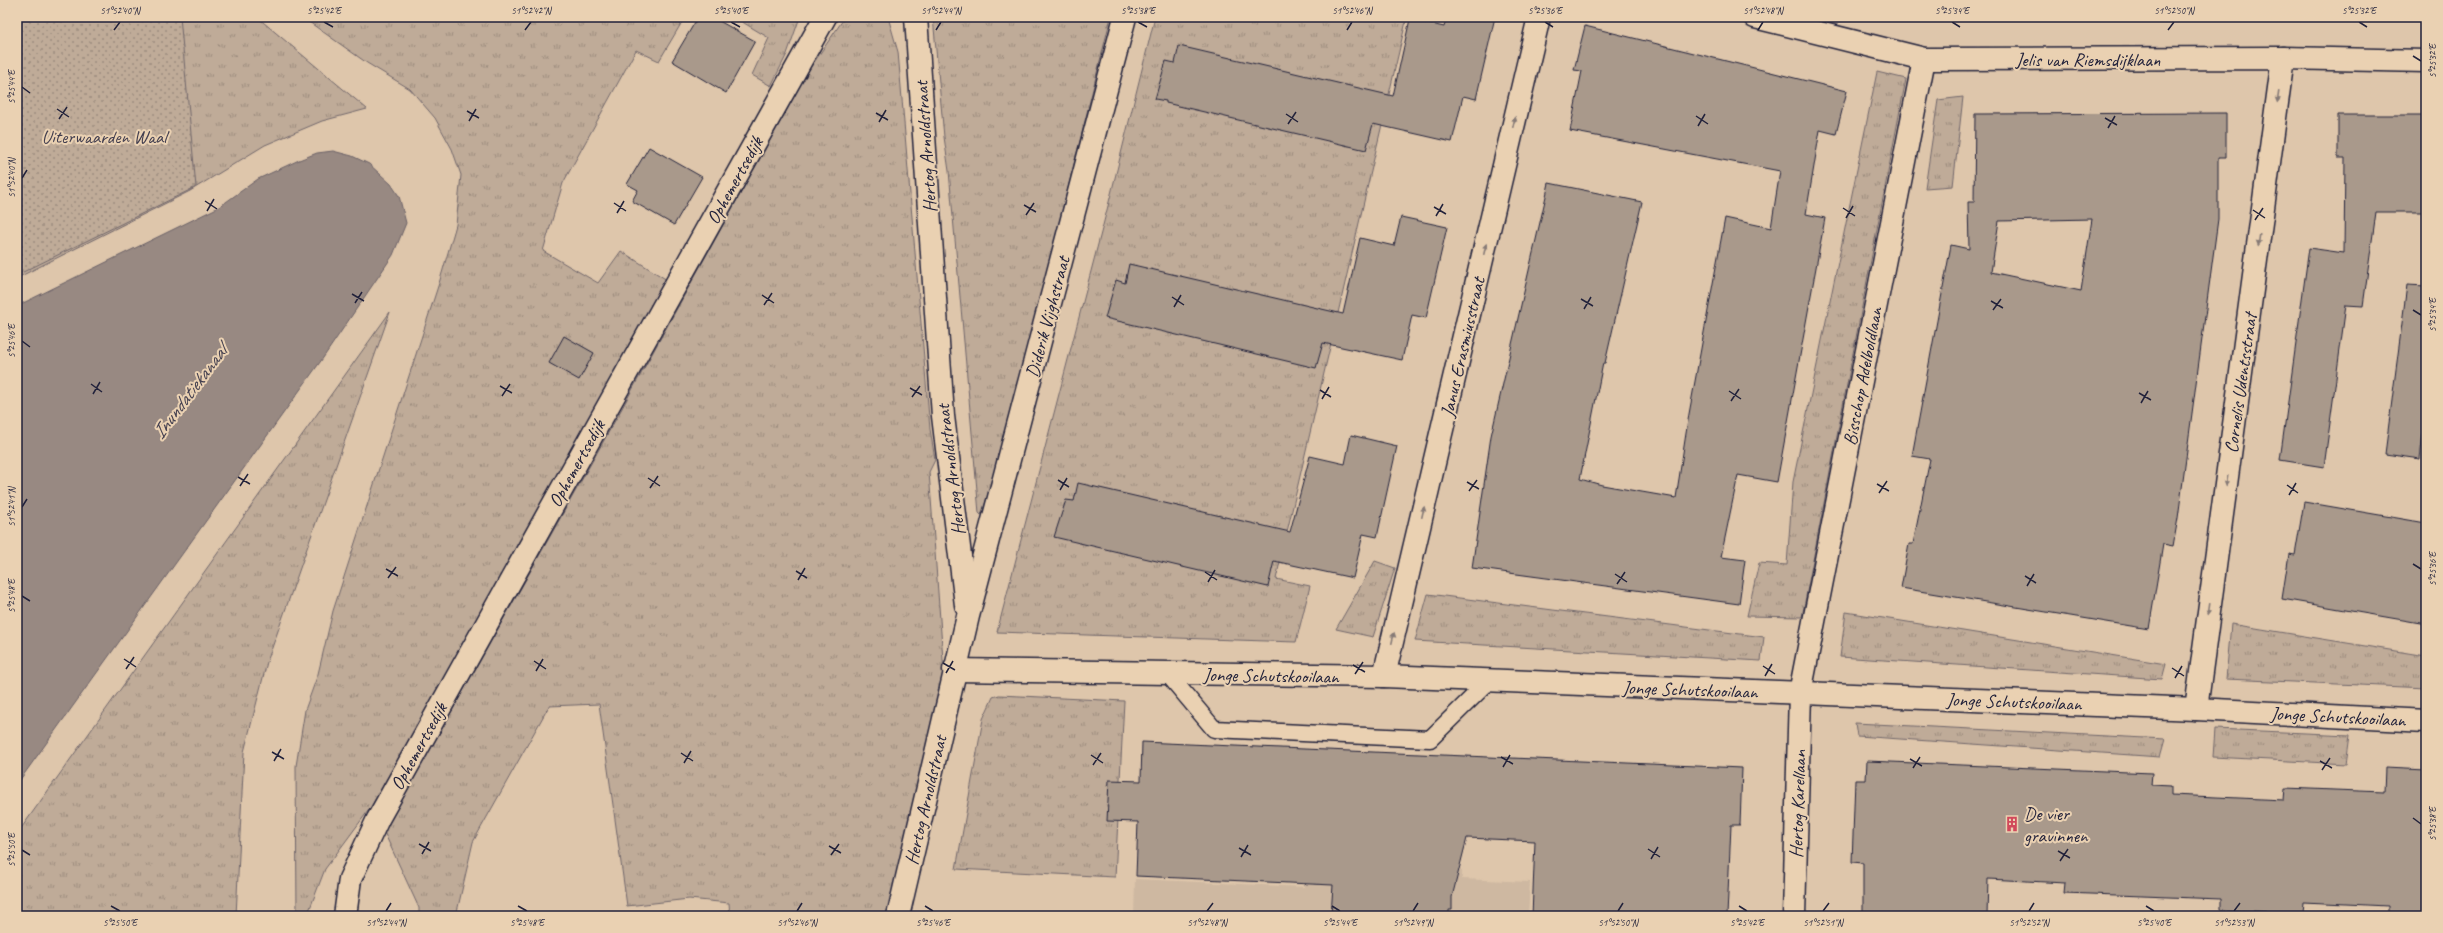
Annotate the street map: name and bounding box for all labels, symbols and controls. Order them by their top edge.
text: 51°52'40"N [100,4,142,17]
text: 5°25'42"E [307,4,343,17]
text: 51°52'42"N [511,4,553,17]
text: 5°25'40"E [714,4,750,17]
text: 51°52'44"N [921,4,963,17]
text: 5°25'38"E [1121,4,1157,17]
text: 51°52'46"N [1332,4,1374,17]
text: 5°25'36"E [1528,4,1564,17]
text: 51°52'48"N [1743,4,1785,17]
text: 5°25'34"E [1935,4,1971,17]
text: 51°52'50"N [2154,4,2196,17]
text: 5°25'32"E [2342,4,2378,17]
text: 5°25'32"E [2426,42,2439,78]
street label: Jelis van Riemsdijklaan [2015,48,2161,72]
text: 5°25'44"E [5,68,18,104]
street label: Hertog Arnoldstraat [909,79,943,214]
one-way arrow [2275,91,2281,103]
one-way arrow [1512,116,1518,129]
park label: Uiterwaarden Waal [41,125,170,149]
street label: Ophemertsedijk [701,131,770,228]
text: 51°52'40"N [5,156,18,198]
one-way arrow [2256,234,2262,246]
one-way arrow [1482,243,1488,255]
street label: Diderik Vijghstraat [1020,252,1076,380]
street label: Janus Erasmiusstraat [1435,273,1491,420]
text: 5°25'34"E [2426,296,2439,332]
street label: Bisschop Adelboldlaan [1838,304,1888,447]
street label: Cornelis Udentsstraat [2219,309,2263,455]
text: 5°25'46"E [5,322,18,358]
water label: Inundatiekanaal [146,335,237,444]
street label: Hertog Arnoldstraat [931,401,971,537]
street label: Ophemertsedijk [543,414,612,511]
one-way arrow [2224,474,2230,486]
text: 51°52'41"N [5,485,18,527]
one-way arrow [1420,506,1426,518]
text: 5°25'36"E [2426,550,2439,586]
text: 5°25'48"E [5,577,18,613]
one-way arrow [2206,602,2212,615]
one-way arrow [1391,632,1397,645]
street label: Jonge Schutskooilaan [1202,663,1340,689]
street label: Jonge Schutskooilaan [1621,676,1759,704]
street label: Jonge Schutskooilaan [1945,688,2083,716]
street label: Ophemertsedijk [385,697,454,794]
street label: Jonge Schutskooilaan [2269,701,2407,733]
street label: Hertog Arnoldstraat [899,732,953,867]
street label: Hertog Karellaan [1784,749,1812,858]
place label: De vier gravinnen [2024,802,2089,848]
text: 5°25'38"E [2426,805,2439,841]
building icon: De vier gravinnen [2003,815,2021,833]
text: 5°25'50"E [5,831,18,867]
text: 5°25'50"E [103,916,139,929]
text: 51°52'44"N [366,916,408,929]
text: 5°25'48"E [510,916,546,929]
text: 51°52'46"N [777,916,819,929]
text: 5°25'46"E [916,916,952,929]
text: 51°52'48"N [1187,916,1229,929]
text: 5°25'44"E [1323,916,1359,929]
text: 51°52'49"N [1393,916,1435,929]
text: 51°52'50"N [1598,916,1640,929]
text: 5°25'42"E [1730,916,1766,929]
text: 51°52'51"N [1803,916,1845,929]
text: 51°52'52"N [2009,916,2051,929]
text: 5°25'40"E [2137,916,2173,929]
text: 51°52'53"N [2214,916,2256,929]

